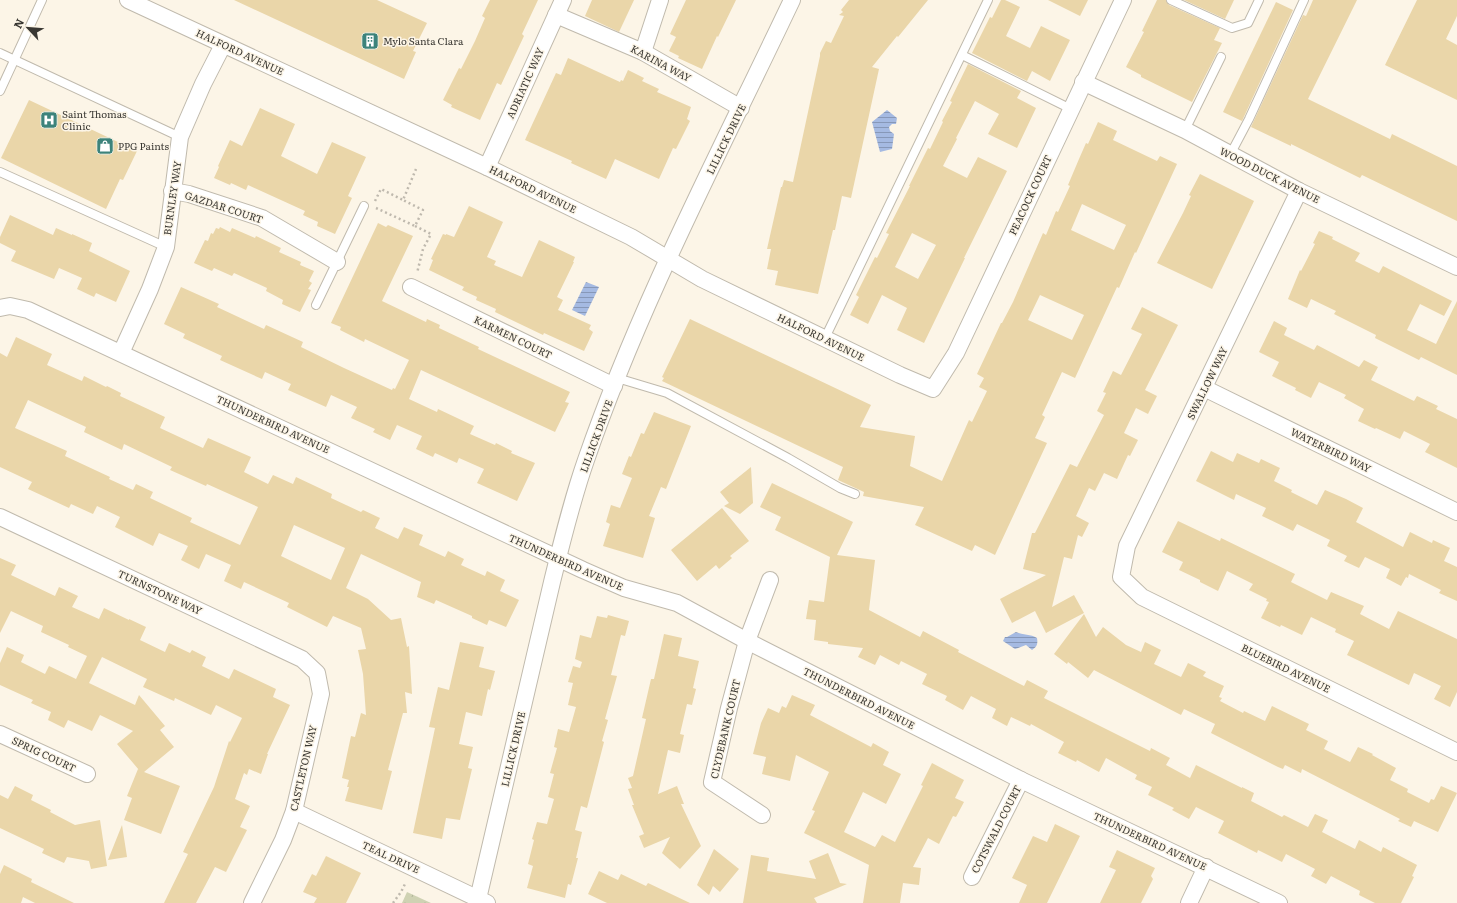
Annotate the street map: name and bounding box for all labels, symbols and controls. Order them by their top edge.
north arrow [8,8,48,48]
text: N [9,16,27,31]
street label: HALFORD AVENUE [194,25,287,79]
building icon: Mylo Santa Clara [360,31,380,51]
place label: Mylo Santa Clara [383,33,464,48]
street label: KARINA WAY [628,40,694,85]
street label: ADRIATIC WAY [502,45,547,121]
street label: LILLICK DRIVE [702,101,749,176]
place label: Saint Thomas Clinic [62,106,127,133]
hospital icon: Saint Thomas Clinic [39,110,59,130]
shop icon: PPG Paints [95,136,115,156]
place label: PPG Paints [118,138,169,153]
street label: WOOD DUCK AVENUE [1218,143,1323,206]
street label: PEACOCK COURT [1004,152,1055,237]
street label: BURNLEY WAY [159,160,184,236]
street label: HALFORD AVENUE [487,161,579,216]
street label: GAZDAR COURT [183,187,265,226]
street label: HALFORD AVENUE [775,309,867,364]
street label: KARMEN COURT [472,311,555,362]
street label: SWALLOW WAY [1182,344,1231,422]
street label: THUNDERBIRD AVENUE [214,391,333,457]
street label: LILLICK DRIVE [575,397,616,474]
street label: WATERBIRD WAY [1288,424,1374,476]
street label: THUNDERBIRD AVENUE [507,529,626,594]
street label: TURNSTONE WAY [115,565,205,618]
street label: BLUEBIRD AVENUE [1239,639,1333,696]
street label: THUNDERBIRD AVENUE [801,663,918,732]
street label: CLYDEBANK COURT [706,678,743,780]
street label: LILLICK DRIVE [497,710,528,788]
street label: CASTLETON WAY [285,723,320,813]
street label: SPRIG COURT [10,732,79,775]
street label: COTSWALD COURT [967,782,1024,875]
street label: THUNDERBIRD AVENUE [1091,808,1210,874]
street label: TEAL DRIVE [360,837,423,876]

